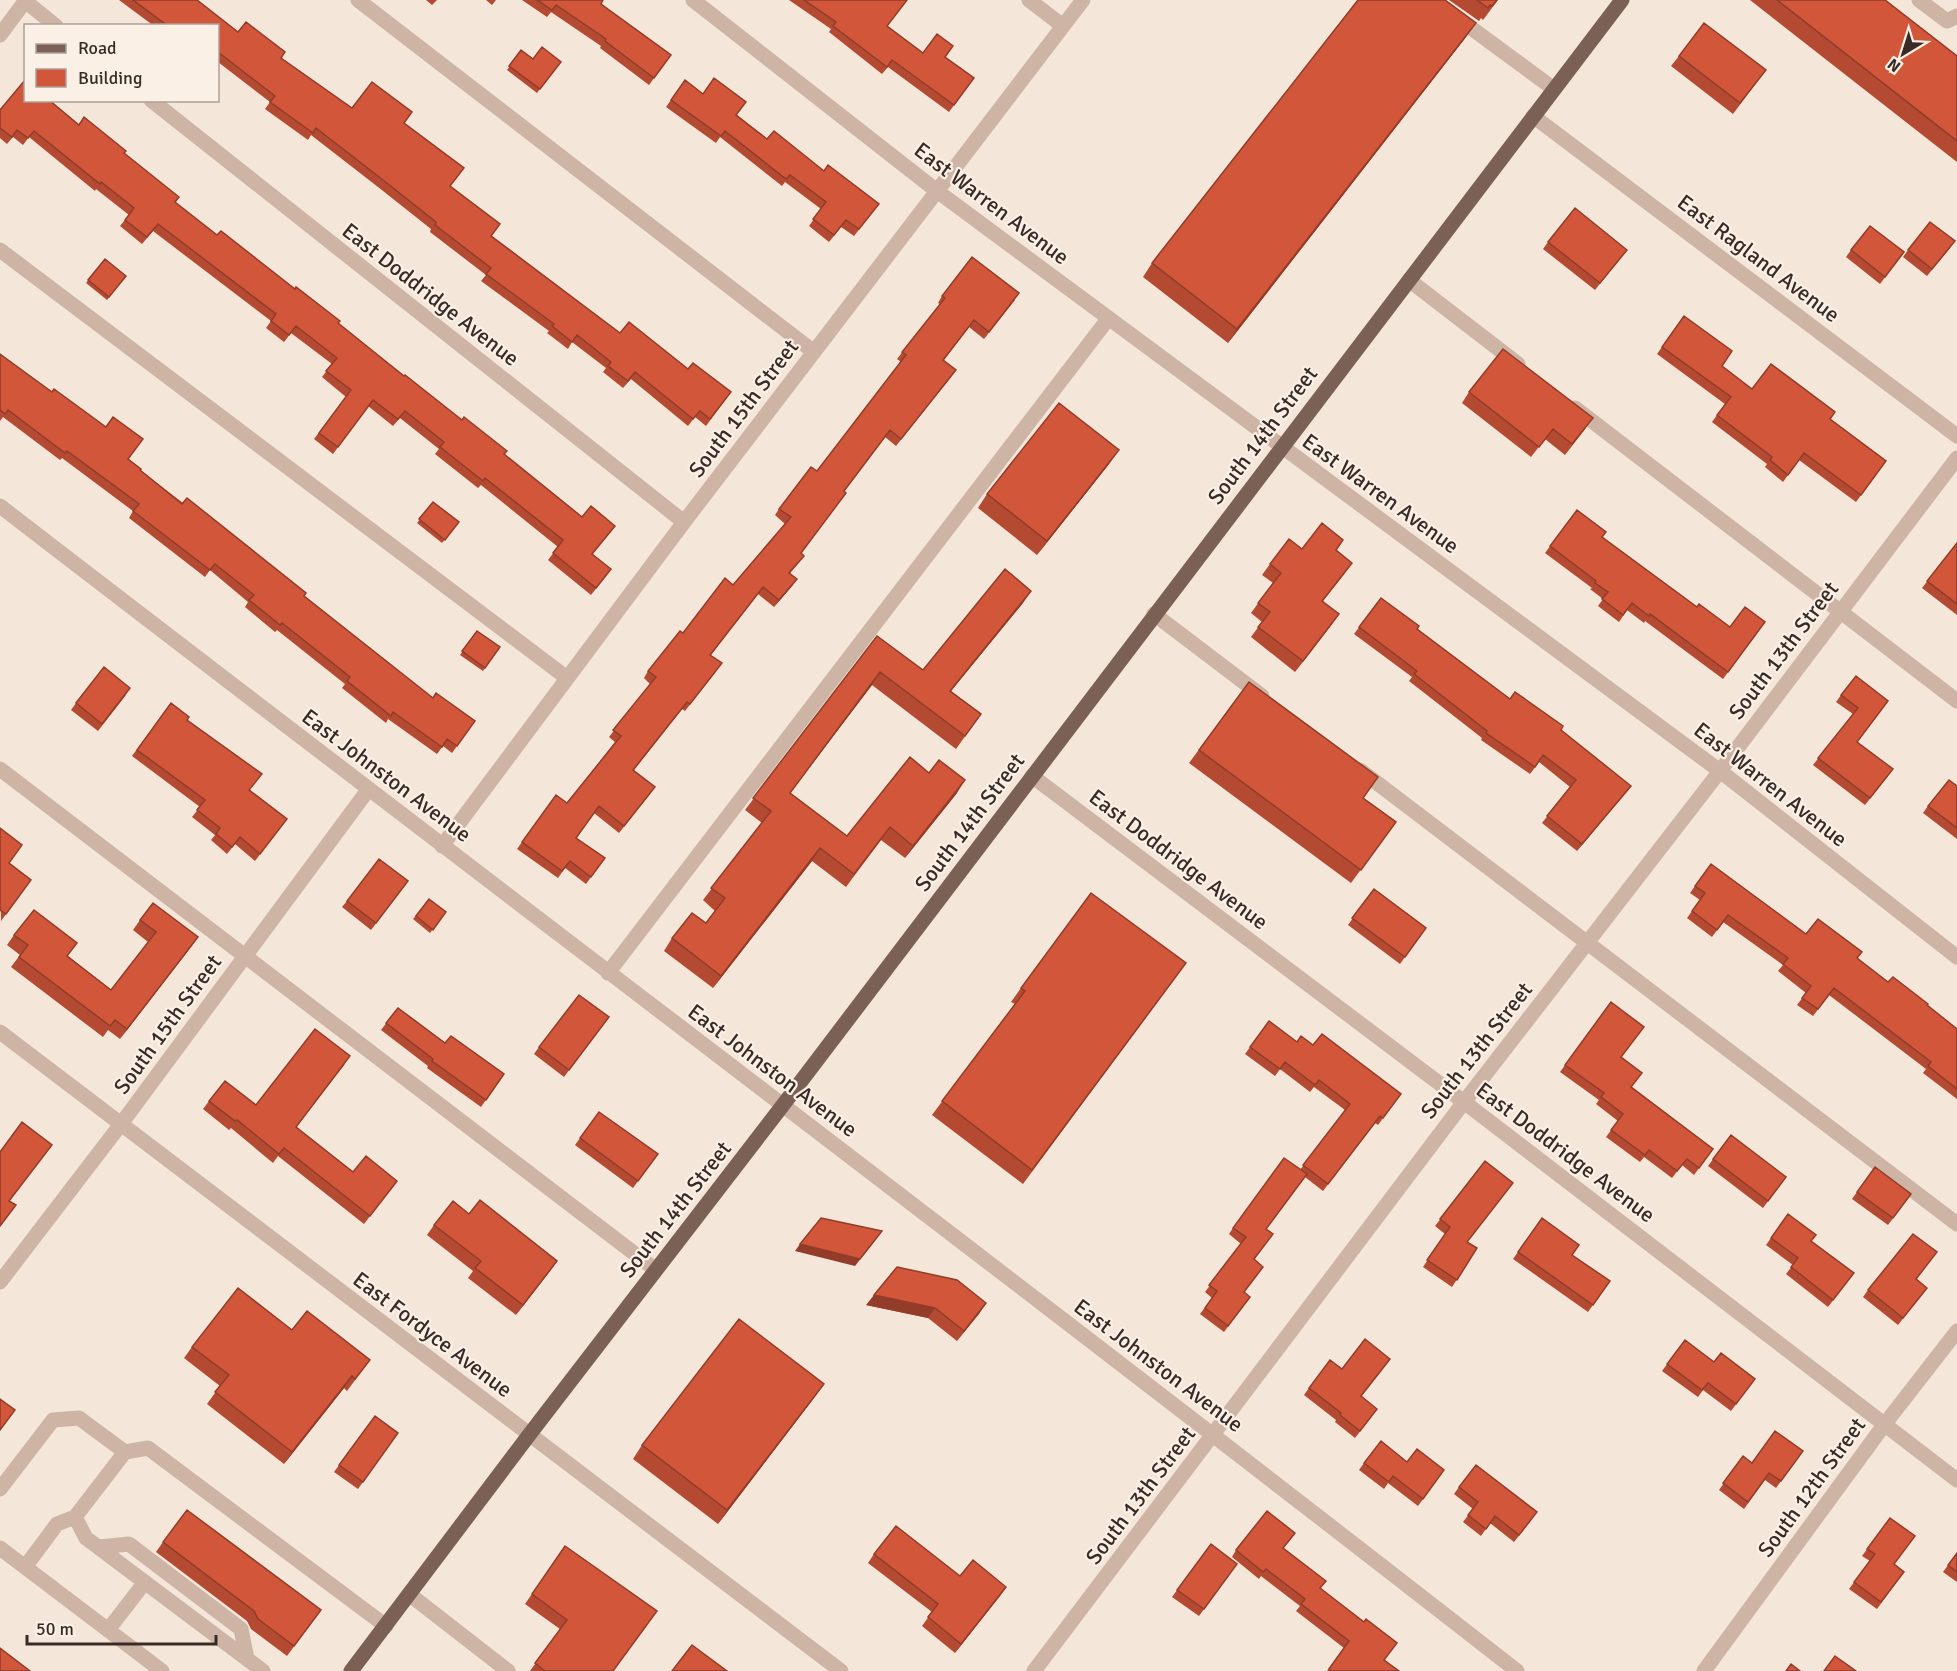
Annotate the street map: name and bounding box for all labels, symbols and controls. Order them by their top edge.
legend [24,24,219,102]
north arrow [1873,24,1933,84]
text: Road [78,37,117,59]
text: N [1884,54,1905,76]
text: Building [78,67,142,89]
street label: East Warren Avenue [909,136,1075,270]
street label: East Ragland Avenue [1672,189,1845,328]
street label: East Doddridge Avenue [337,217,525,372]
street label: South 15th Street [683,334,804,483]
street label: South 14th Street [1202,361,1323,510]
street label: East Warren Avenue [1297,427,1464,559]
street label: South 13th Street [1723,576,1844,725]
street label: East Johnston Avenue [297,703,477,848]
street label: East Warren Avenue [1689,716,1853,853]
street label: South 14th Street [909,748,1030,897]
street label: East Doddridge Avenue [1084,783,1273,935]
street label: South 15th Street [108,949,227,1099]
street label: South 13th Street [1415,976,1538,1124]
street label: East Johnston Avenue [683,998,863,1143]
street label: East Doddridge Avenue [1471,1076,1660,1228]
street label: South 14th Street [614,1135,737,1283]
street label: East Fordyce Avenue [348,1266,518,1403]
street label: East Johnston Avenue [1069,1293,1249,1438]
street label: South 12th Street [1752,1412,1871,1562]
street label: South 13th Street [1080,1421,1201,1570]
scale bar [27,1608,216,1646]
text: 50 m [36,1618,74,1640]

